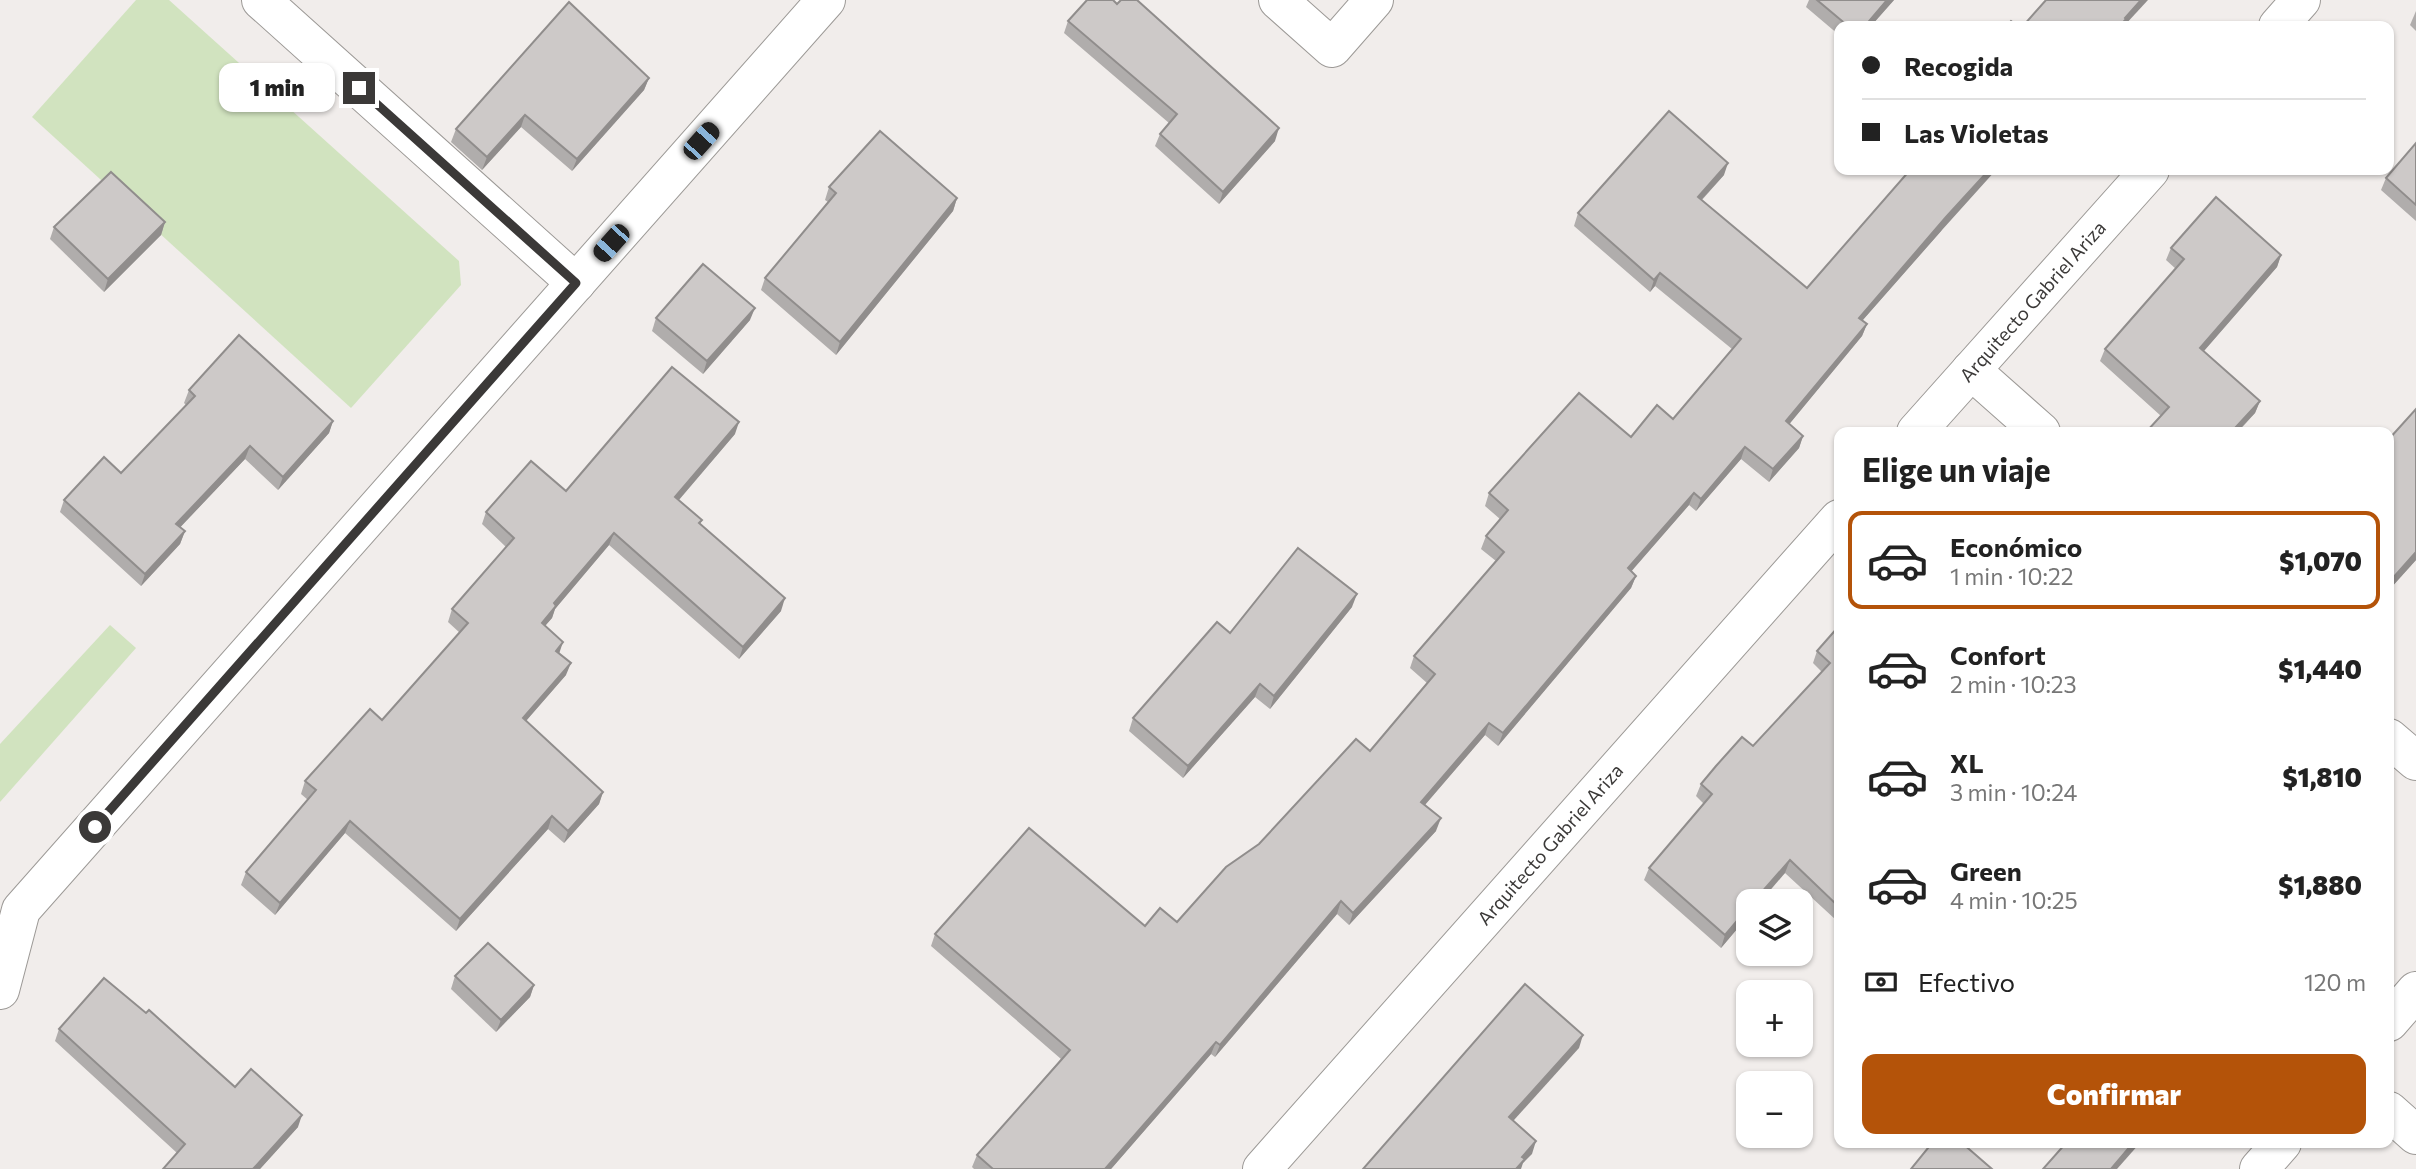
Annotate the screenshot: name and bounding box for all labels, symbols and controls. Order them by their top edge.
text: Recogida [1904,50,2013,81]
callout: 1 min [219,64,334,112]
route end [343,72,375,104]
text: 1 min [249,73,305,101]
text: Las Violetas [1904,117,2049,148]
car [680,118,723,164]
street label: Arquitecto Gabriel Ariza [1954,216,2110,386]
car [590,220,633,266]
text: Elige un viaje [1862,449,2051,489]
icon: car [1866,529,1929,592]
text: Económico [1950,531,2082,562]
text: $1,070 [2279,545,2362,576]
text: 1 min · 10:22 [1950,562,2073,590]
icon: car [1866,637,1929,700]
text: Confort [1950,639,2046,670]
text: $1,440 [2278,653,2362,684]
text: 2 min · 10:23 [1950,670,2077,698]
icon: car [1866,745,1929,808]
text: XL [1950,747,1984,778]
street label: Arquitecto Gabriel Ariza [1472,759,1627,929]
text: $1,810 [2282,761,2362,792]
text: 3 min · 10:24 [1950,778,2077,806]
route start [79,811,111,843]
icon: car [1866,853,1929,916]
text: Green [1950,855,2022,886]
text: $1,880 [2278,869,2362,900]
text: 4 min · 10:25 [1950,886,2078,914]
map controls [1736,889,1813,1148]
button: layers [1736,889,1813,966]
icon: cash [1862,963,1900,1001]
text: Efectivo [1918,966,2015,997]
text: 120 m [2304,968,2366,996]
button: + [1736,980,1813,1057]
button: Confirmar [1862,1054,2366,1134]
button: − [1736,1071,1813,1148]

